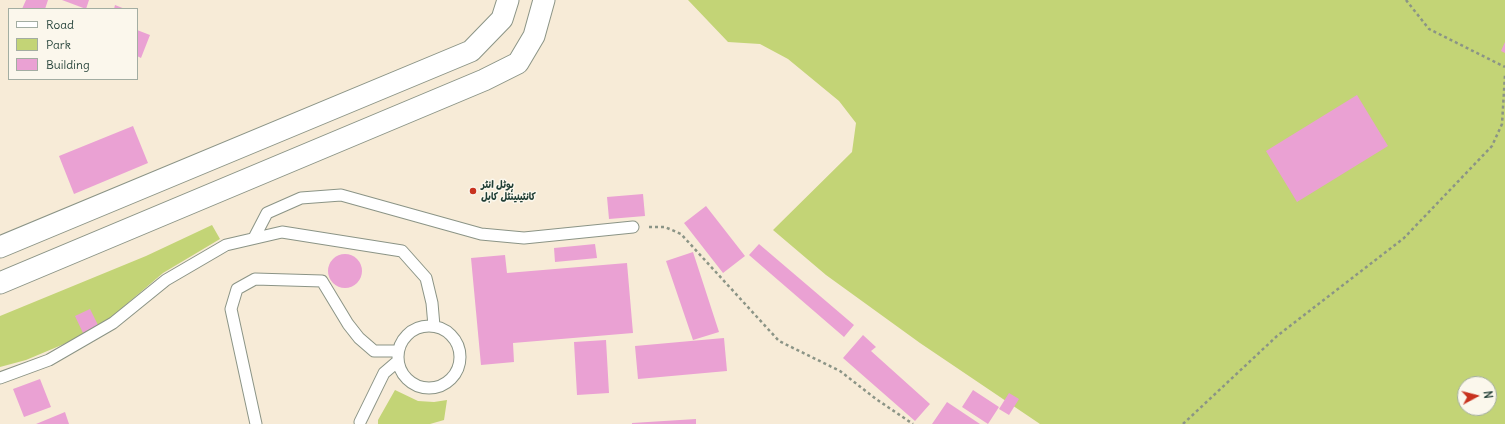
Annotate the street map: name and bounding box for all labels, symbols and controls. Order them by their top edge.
legend [8,8,138,80]
text: Road [46,17,74,32]
text: Park [46,37,71,52]
text: Building [46,57,90,72]
place label: ہوٹل انٹر کانٹینینٹل کابل [481,179,536,202]
marker: ہوٹل انٹر کانٹینینٹل کابل [468,186,478,196]
north arrow [1457,376,1497,416]
text: N [1481,390,1495,399]

